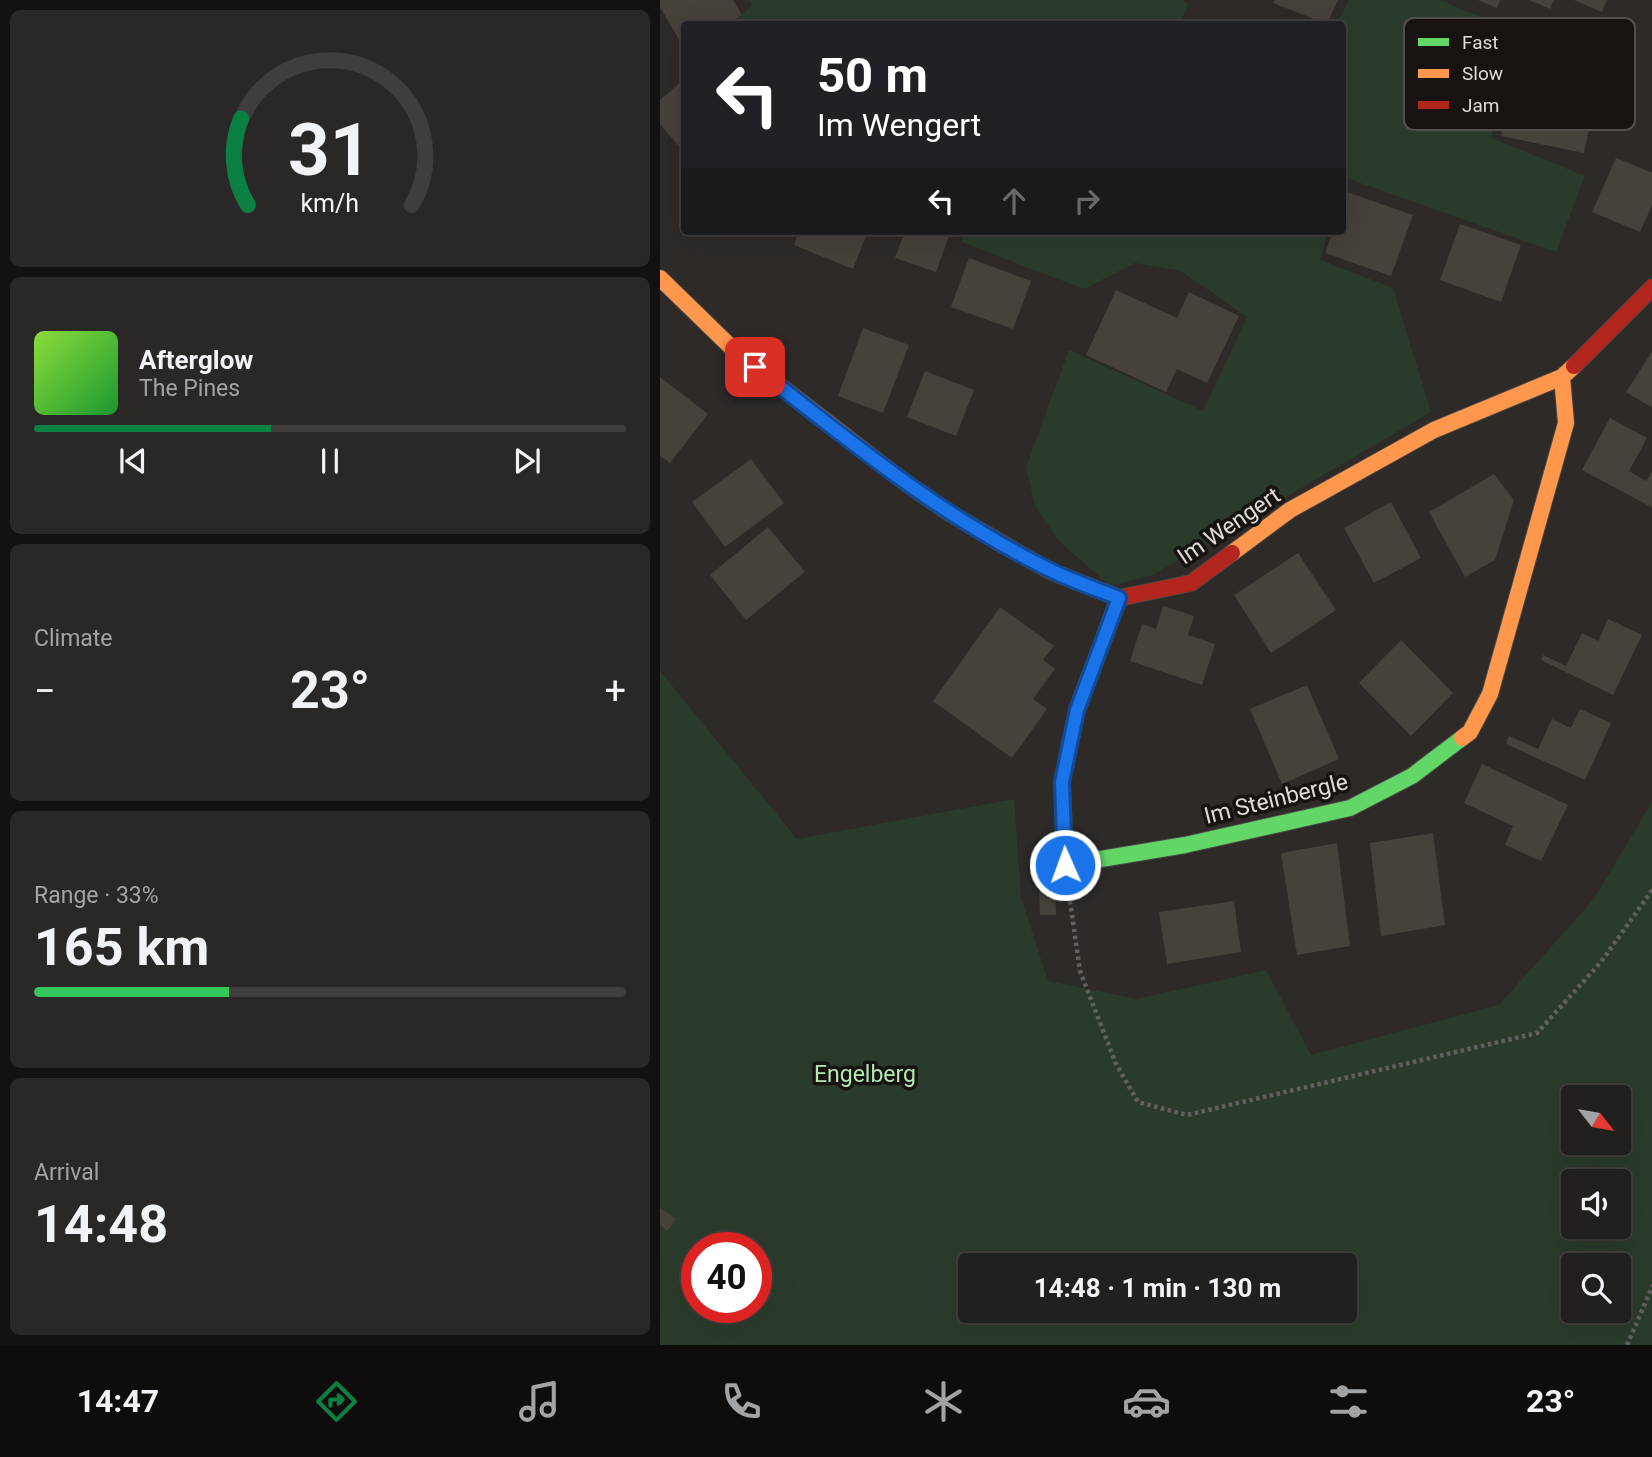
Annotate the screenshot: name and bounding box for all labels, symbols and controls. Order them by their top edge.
legend [1404,18,1635,130]
text: Fast [1462,31,1499,54]
text: 50 m [817,47,928,104]
icon: left [702,49,793,140]
text: Slow [1462,62,1503,85]
text: Jam [1462,94,1499,117]
text: Im Wengert [817,106,981,144]
text: 31 [288,107,372,193]
icon: left [922,182,960,220]
icon: ahead [995,182,1033,220]
icon: right [1068,182,1106,220]
text: km/h [301,188,359,217]
pin [725,337,785,397]
text: Afterglow [139,345,253,375]
icon: arrive [736,348,774,386]
text: The Pines [139,375,240,402]
icon: previous [114,442,152,480]
icon: pause [311,442,349,480]
icon: next [508,442,546,480]
street label: Im Wengert [1173,482,1285,570]
text: Climate [34,625,113,652]
text: 23° [290,660,370,721]
text: − [34,669,56,713]
text: + [604,669,626,713]
street label: Im Steinbergle [1201,768,1351,830]
position arrow [1028,828,1102,902]
text: Range · 33% [34,882,159,909]
text: 165 km [34,917,209,978]
park label: Engelberg [814,1061,916,1088]
north arrow [1561,1085,1631,1155]
map controls [1561,1085,1631,1323]
text: Arrival [34,1159,99,1186]
button: sound [1561,1169,1631,1239]
text: 14:48 [34,1194,168,1255]
speed limit sign: 40 [681,1232,772,1323]
button: search [1561,1253,1631,1323]
text: 14:48 · 1 min · 130 m [1034,1273,1281,1303]
icon: directions [312,1377,361,1426]
icon: music [515,1377,564,1426]
icon: phone [717,1377,766,1426]
icon: climate [919,1377,968,1426]
icon: car [1122,1377,1171,1426]
icon: filters [1324,1377,1373,1426]
text: 14:47 [77,1382,159,1420]
text: 23° [1526,1382,1575,1420]

